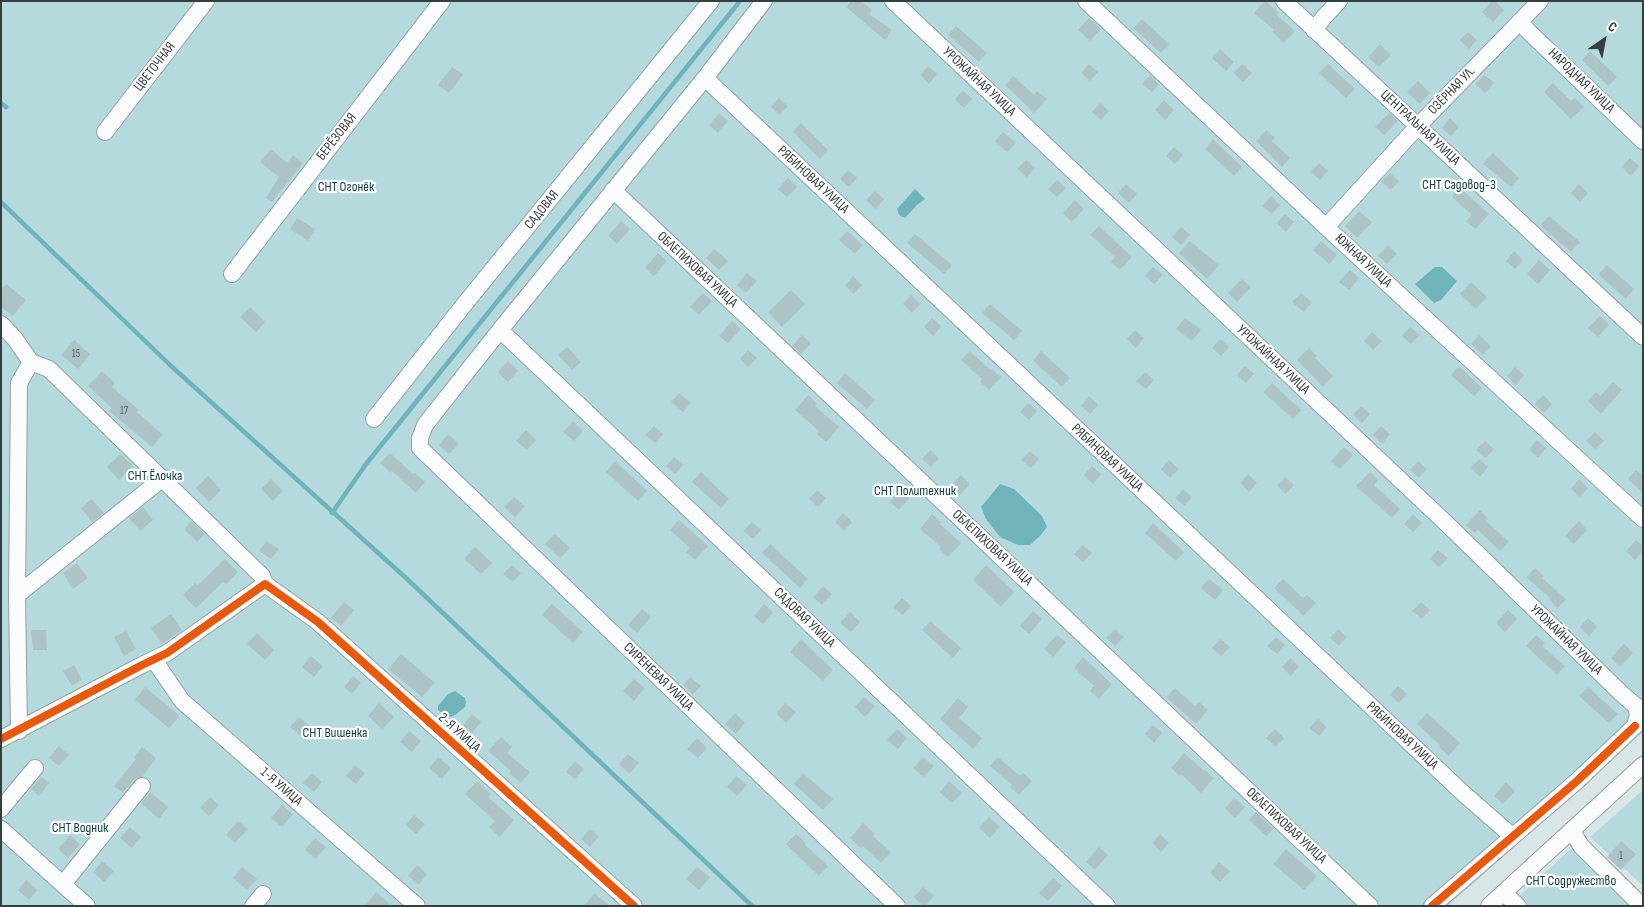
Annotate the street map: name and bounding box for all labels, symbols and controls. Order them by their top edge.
north arrow [1579,15,1629,65]
text: С [1605,18,1620,36]
street label: ЦВЕТОЧНАЯ [131,39,179,95]
street label: УРОЖАЙНАЯ УЛИЦА [939,44,1019,120]
street label: НАРОДНАЯ УЛИЦА [1544,45,1618,117]
street label: ОЗЁРНАЯ УЛ. [1425,63,1479,119]
street label: ЦЕНТРАЛЬНАЯ УЛИЦА [1377,87,1463,169]
street label: БЕРЁЗОВАЯ [313,110,361,164]
street label: РЯБИНОВАЯ УЛИЦА [774,143,852,217]
park label: СНТ Садовод-3 [1422,177,1496,193]
park label: СНТ Огонёк [318,179,374,195]
street label: САДОВАЯ [521,187,563,233]
street label: ОБЛЕПИХОВАЯ УЛИЦА [653,228,741,312]
street label: ЮЖНАЯ УЛИЦА [1331,230,1395,292]
street label: УРОЖАЙНАЯ УЛИЦА [1233,322,1313,398]
house number: 15 [72,347,80,361]
house number: 17 [120,404,128,418]
street label: РЯБИНОВАЯ УЛИЦА [1068,421,1146,495]
park label: СНТ Ёлочка [128,468,182,484]
park label: СНТ Политехник [874,483,956,499]
street label: ОБЛЕПИХОВАЯ УЛИЦА [948,506,1036,590]
street label: САДОВАЯ УЛИЦА [770,585,838,651]
street label: УРОЖАЙНАЯ УЛИЦА [1526,601,1606,679]
street label: СИРЕНЕВАЯ УЛИЦА [620,639,696,715]
street label: РЯБИНОВАЯ УЛИЦА [1363,699,1441,773]
street label: 2-Я УЛИЦА [434,710,484,756]
park label: СНТ Вишенка [303,725,367,741]
street label: 1-Я УЛИЦА [257,764,305,810]
street label: ОБЛЕПИХОВАЯ УЛИЦА [1242,784,1330,868]
park label: СНТ Водник [52,820,108,836]
house number: 1 [1619,849,1623,863]
park label: СНТ Содружество [1526,873,1616,889]

